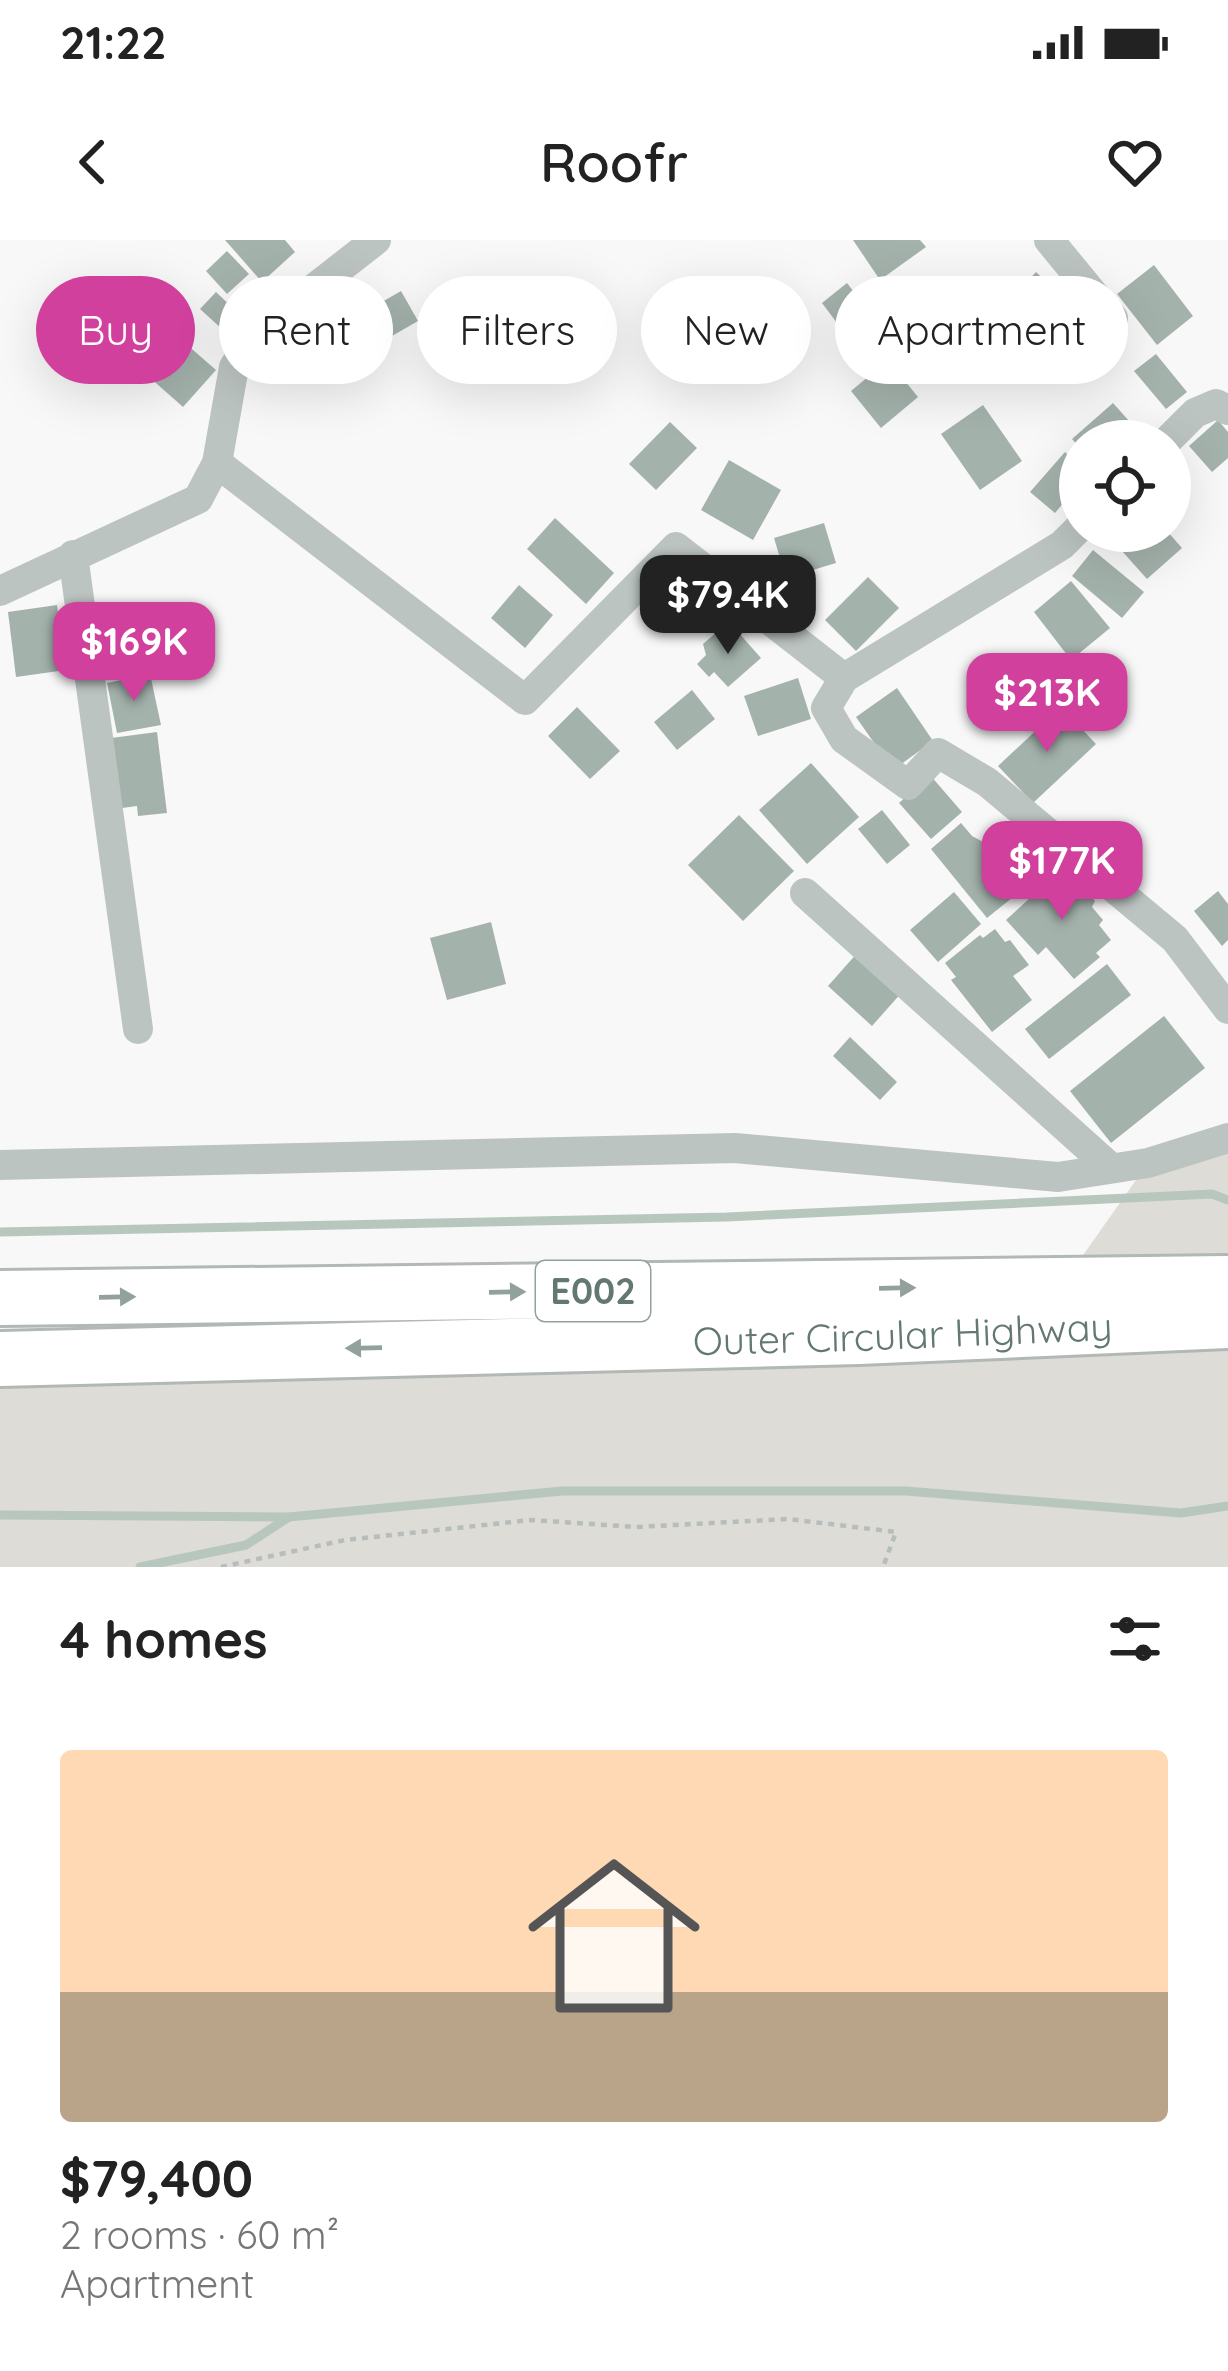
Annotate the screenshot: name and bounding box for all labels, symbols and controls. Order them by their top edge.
text: 21:22 [60,14,167,70]
text: Roofr [540,128,688,196]
icon: back [60,129,126,195]
icon: heart [1102,129,1168,195]
chip: Buy [36,276,195,384]
chip: Rent [219,276,393,384]
chip: Filters [417,276,617,384]
chip: New [641,276,811,384]
chip: Apartment [835,276,1128,384]
map controls [1059,420,1191,552]
button: locate [1059,420,1191,552]
pin: $79.4K [630,555,826,657]
text: $79.4K [667,569,789,618]
pin: $169K [50,602,218,704]
text: $169K [80,616,188,665]
pin: $213K [963,653,1131,755]
text: $213K [993,667,1101,716]
pin: $177K [978,821,1146,923]
text: $177K [1009,835,1115,884]
road number: E002 [536,1261,650,1321]
one-way arrow [879,1278,917,1297]
one-way arrow [489,1283,527,1302]
one-way arrow [99,1287,137,1307]
street label: Outer Circular Highway [692,1301,1113,1365]
one-way arrow [344,1338,382,1357]
icon: filters [1102,1606,1168,1672]
text: 4 homes [60,1607,268,1671]
icon: home [506,1828,722,2044]
text: $79,400 [60,2146,253,2210]
text: 2 rooms · 60 m² [60,2210,339,2259]
text: Apartment [60,2259,254,2308]

